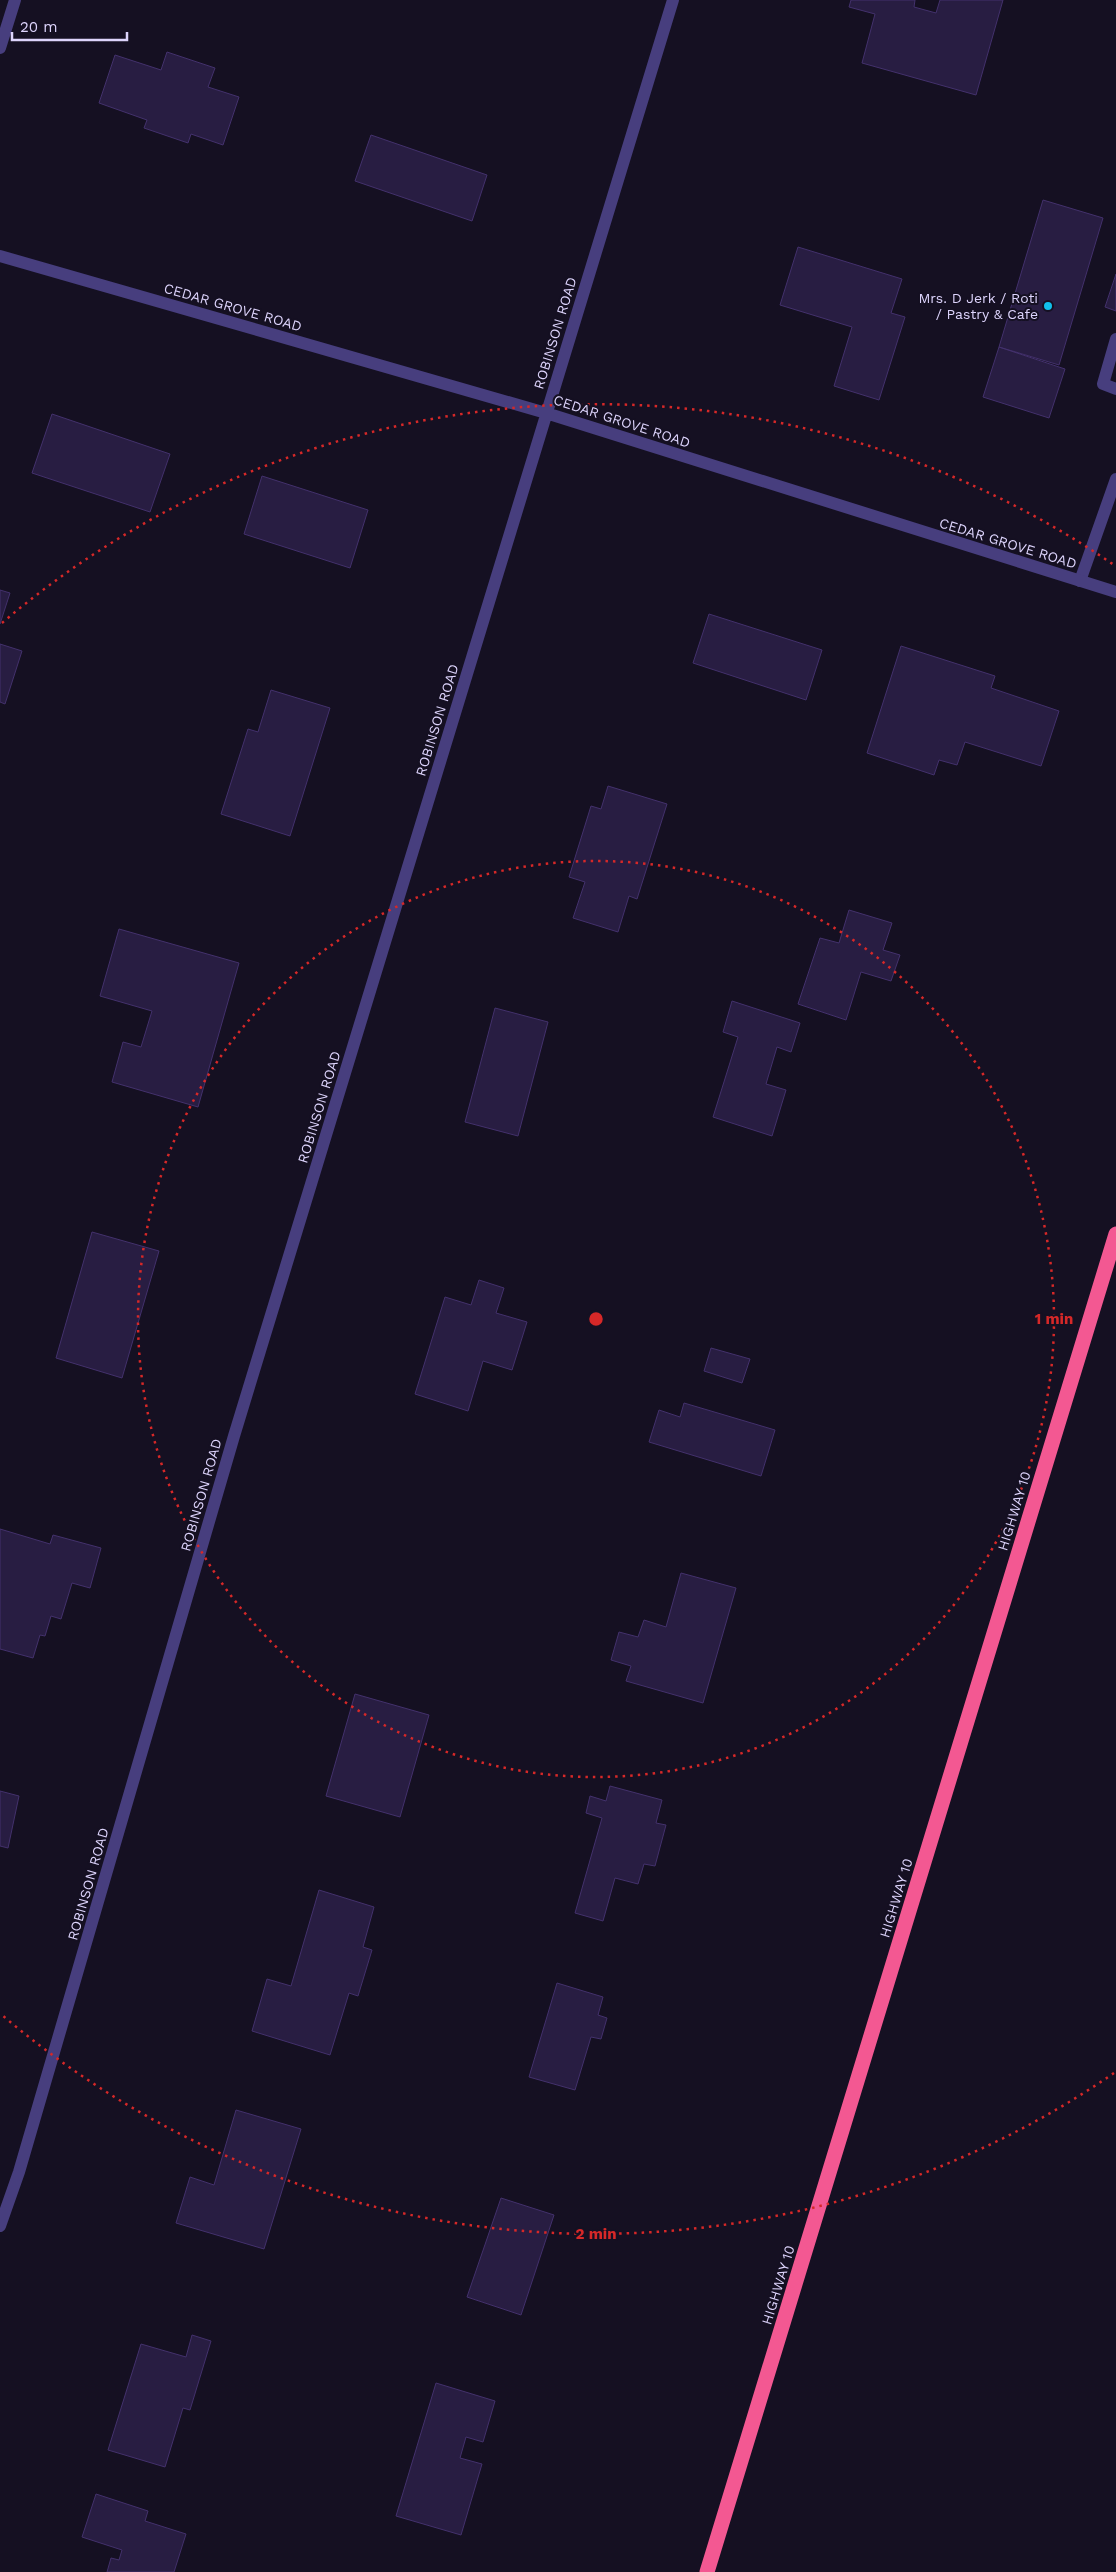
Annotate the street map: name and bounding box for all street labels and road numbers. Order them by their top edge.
street label: ROBINSON ROAD [530,275,580,391]
street label: CEDAR GROVE ROAD [162,280,304,334]
street label: CEDAR GROVE ROAD [552,391,692,451]
street label: CEDAR GROVE ROAD [937,514,1079,572]
street label: ROBINSON ROAD [412,662,462,778]
street label: ROBINSON ROAD [294,1049,344,1165]
street label: ROBINSON ROAD [177,1437,225,1553]
street label: HIGHWAY 10 [994,1469,1034,1553]
street label: ROBINSON ROAD [64,1826,112,1942]
street label: HIGHWAY 10 [876,1856,916,1940]
street label: HIGHWAY 10 [758,2243,798,2327]

